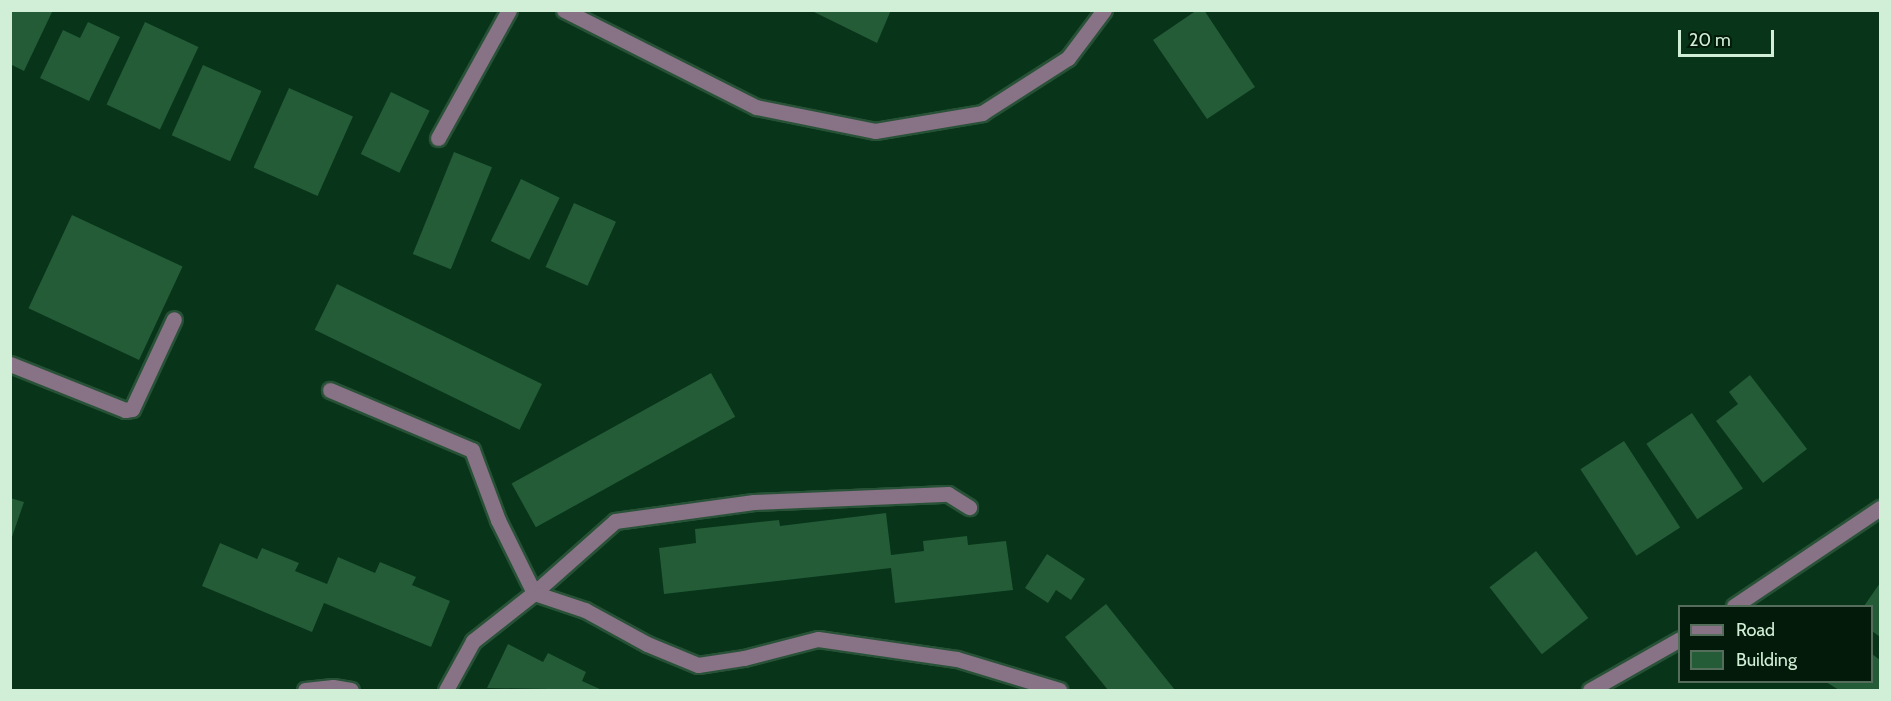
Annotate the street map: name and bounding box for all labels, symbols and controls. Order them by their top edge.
scale bar [1681,18,1777,56]
text: 20 m [1689,29,1731,51]
legend [1678,605,1873,683]
text: Road [1736,619,1775,641]
text: Building [1736,649,1797,671]

